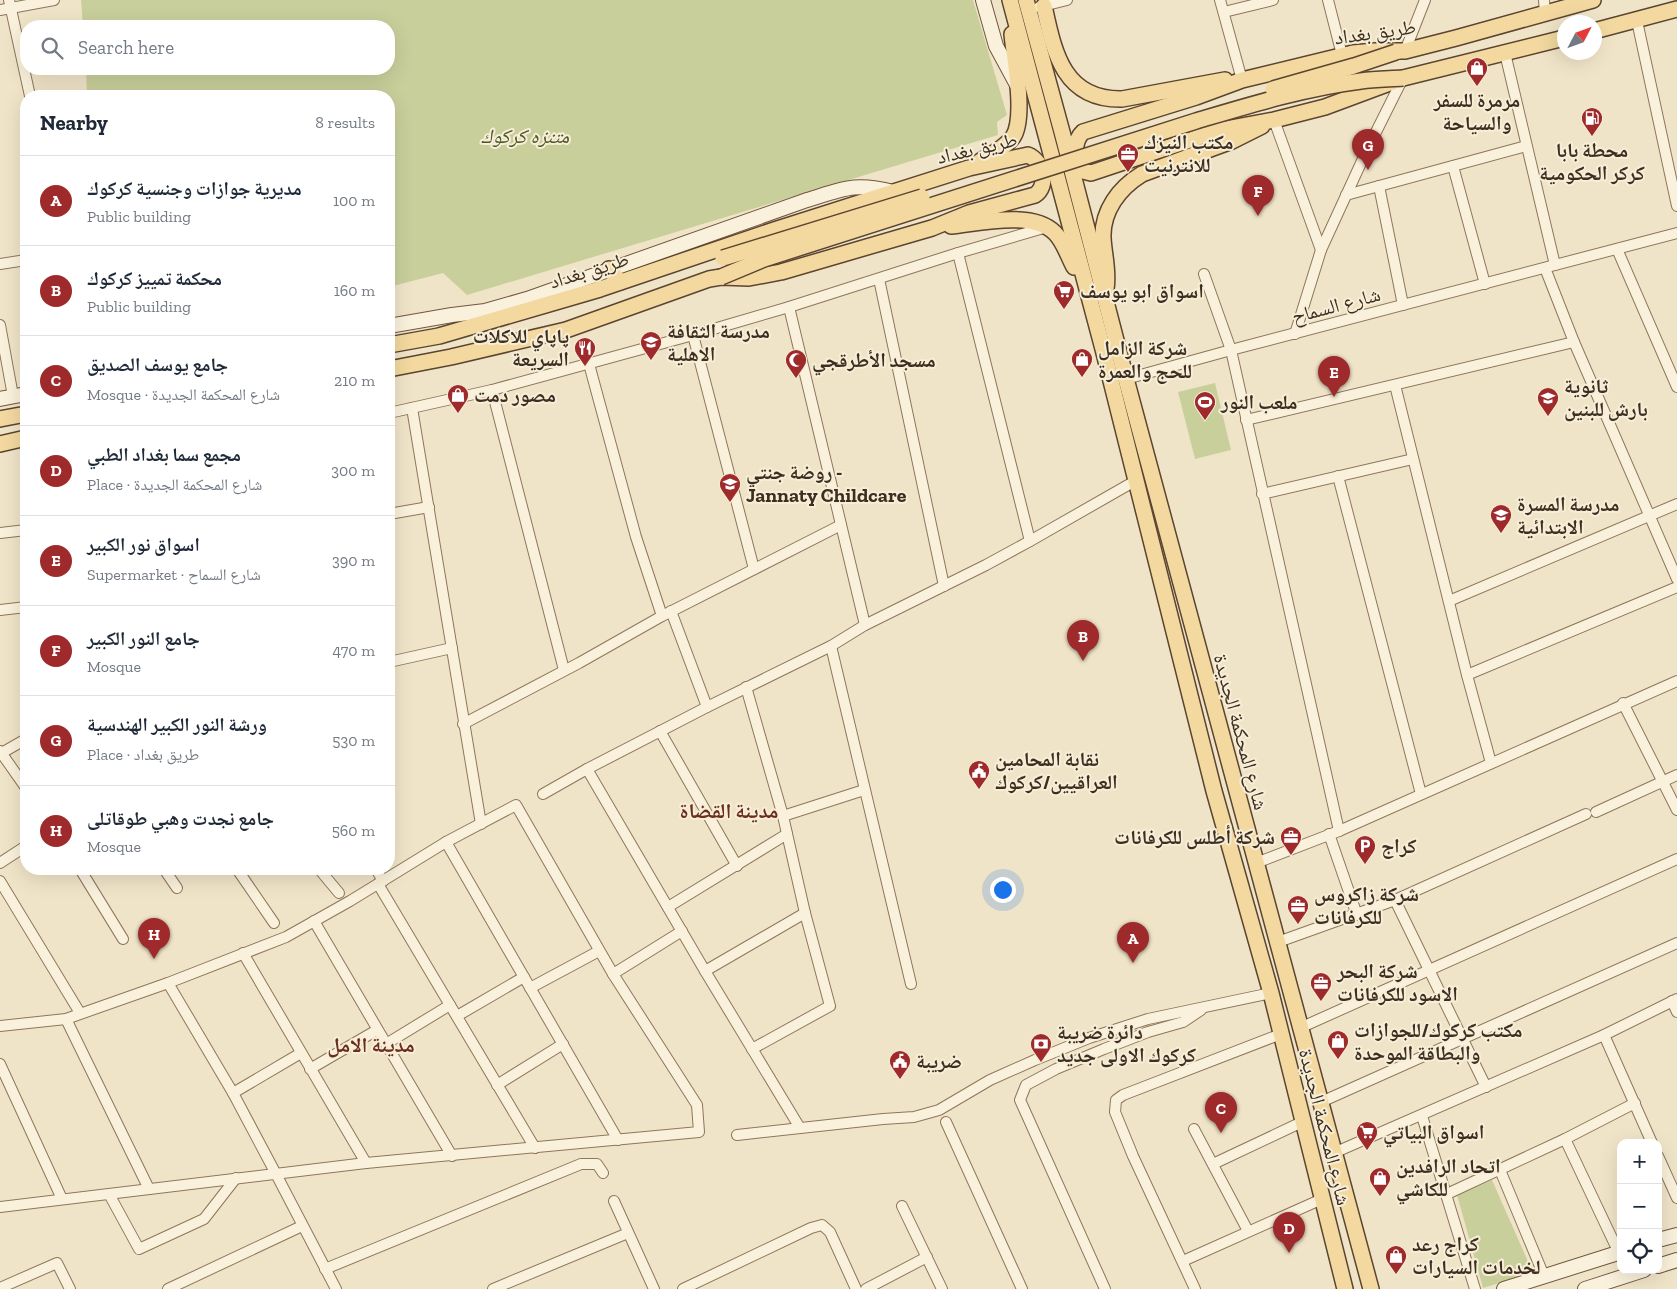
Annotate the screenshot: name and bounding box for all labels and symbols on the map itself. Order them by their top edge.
street label: طريق بغداد [1333,14,1417,50]
north arrow [1557,15,1602,60]
shop icon: مرمرة للسفر والسياحة [1465,56,1489,87]
place label: مرمرة للسفر والسياحة [1433,88,1520,135]
fuel station icon: محطة بابا كركر الحكومية [1580,106,1604,137]
park label: متنزه كركوك [481,124,569,148]
street label: طريق بغداد [934,127,1020,169]
pin: G [1352,129,1384,170]
place label: مكتب النيزك للانترنيت [1144,130,1233,177]
place label: محطة بابا كركر الحكومية [1539,138,1645,185]
office icon: مكتب النيزك للانترنيت [1116,142,1140,173]
pin: F [1242,175,1274,216]
street label: طريق بغداد [546,247,632,293]
supermarket icon: اسواق ابو يوسف [1052,279,1076,310]
place label: اسواق ابو يوسف [1080,279,1204,303]
street label: شارع السماح [1289,282,1383,329]
place label: مدرسة الثقافة الاهلية [667,319,770,366]
place label: پاپاي للاكلات السريعة [473,324,569,371]
school or university icon: مدرسة الثقافة الاهلية [639,330,663,361]
restaurant icon: پاپاي للاكلات السريعة [573,336,597,367]
place label: شركة الزامل للحج والعمرة [1098,336,1192,384]
shop icon: شركة الزامل للحج والعمرة [1070,347,1094,378]
mosque icon: مسجد الأطرقجي [784,348,808,379]
place label: مسجد الأطرقجي [812,348,936,376]
pin: E [1318,356,1350,397]
place label: ثانوية بارش للبنين [1564,374,1648,422]
shop icon: مصور دمت [446,383,470,414]
place label: مصور دمت [474,383,556,407]
school or university icon: ثانوية بارش للبنين [1536,386,1560,417]
sports icon: ملعب النور [1193,390,1217,421]
place label: ملعب النور [1220,390,1298,414]
place label: روضة جنتي - Jannaty Childcare [746,460,907,507]
school or university icon: روضة جنتي - Jannaty Childcare [718,472,742,503]
place label: مدرسة المسرة الابتدائية [1517,492,1619,539]
school or university icon: مدرسة المسرة الابتدائية [1489,503,1513,534]
pin: B [1067,620,1099,661]
street label: شارع المحكمة الجديدة [1208,651,1273,813]
place label: نقابة المحامين العراقيين/كركوك [995,747,1118,795]
public building icon: نقابة المحامين العراقيين/كركوك [967,759,991,790]
district label: مدينة القضاة [679,798,779,823]
place label: شركة أطلس للكرفانات [1114,824,1275,850]
office icon: شركة أطلس للكرفانات [1279,825,1303,856]
parking icon: كراج [1353,834,1377,865]
place label: كراج [1381,834,1417,859]
your location [990,877,1016,903]
place label: شركة زاكروس للكرفانات [1314,882,1419,929]
office icon: شركة زاكروس للكرفانات [1286,894,1310,925]
pin: H [138,918,170,959]
pin: A [1117,922,1149,963]
place label: شركة البحر الاسود للكرفانات [1336,959,1458,1006]
office icon: شركة البحر الاسود للكرفانات [1309,971,1333,1002]
place label: مكتب كركوك/للجوازات والبطاقة الموحدة [1354,1018,1523,1065]
place label: دائرة ضريبة كركوك الاولی جدید [1057,1020,1196,1068]
shop icon: مكتب كركوك/للجوازات والبطاقة الموحدة [1326,1029,1350,1060]
district label: مدينة الامل [327,1032,415,1058]
bank icon: دائرة ضريبة كركوك الاولی جدید [1029,1032,1053,1063]
street label: شارع المحكمة الجديدة [1293,1046,1356,1208]
public building icon: ضريبة [888,1049,912,1080]
place label: ضريبة [916,1049,962,1073]
pin: C [1205,1092,1237,1133]
supermarket icon: اسواق البياتي [1355,1120,1379,1151]
place label: اسواق البياتي [1383,1120,1484,1148]
place label: اتحاد الرافدين للكاشي [1396,1154,1501,1205]
shop icon: اتحاد الرافدين للكاشي [1368,1166,1392,1197]
pin: D [1273,1212,1305,1253]
place label: كراج رعد لخدمات السيارات [1412,1232,1541,1279]
shop icon: كراج رعد لخدمات السيارات [1384,1244,1408,1275]

